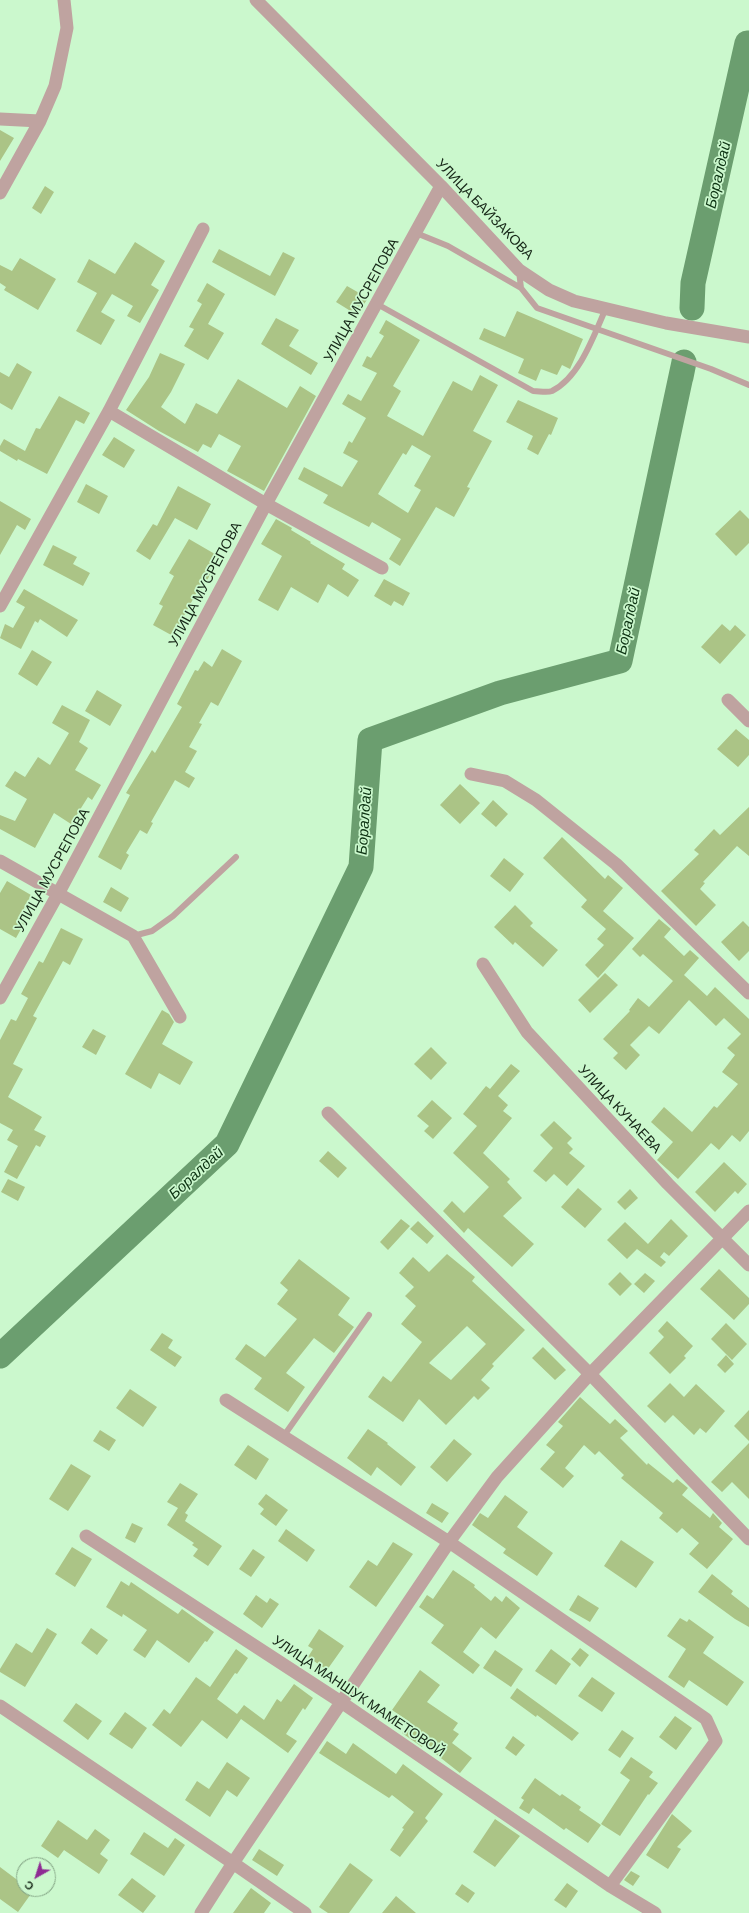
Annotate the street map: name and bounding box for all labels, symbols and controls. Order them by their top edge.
water label: Боралдай [702,140,734,210]
street label: УЛИЦА БАЙЗАКОВА [433,155,537,263]
street label: УЛИЦА МУСРЕПОВА [320,235,402,365]
street label: УЛИЦА МУСРЕПОВА [165,519,245,649]
water label: Боралдай [612,586,644,656]
water label: Боралдай [353,786,375,856]
street label: УЛИЦА МУСРЕПОВА [11,805,93,935]
street label: УЛИЦА КУНАЕВА [575,1061,665,1157]
water label: Боралдай [165,1143,227,1203]
street label: УЛИЦА МАНШУК МАМЕТОВОЙ [269,1632,449,1760]
north arrow [16,1857,56,1897]
text: С [22,1878,36,1893]

